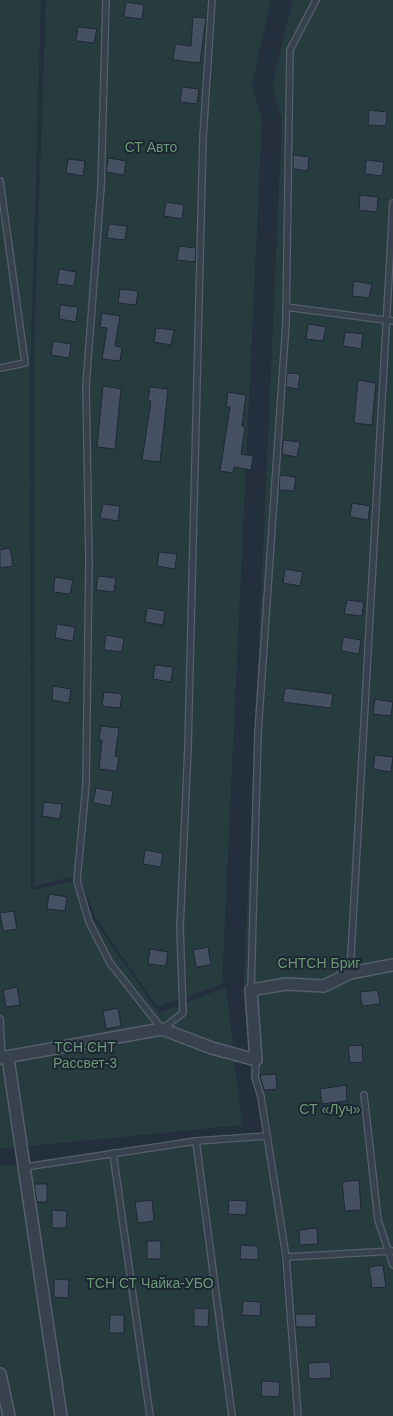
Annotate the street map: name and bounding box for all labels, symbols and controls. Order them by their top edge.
park label: СТ Авто [125,139,178,155]
park label: СНТСН Бриг [278,955,360,971]
park label: ТСН СНТ Рассвет-3 [53,1039,117,1071]
park label: СТ «Луч» [299,1101,361,1117]
park label: ТСН СТ Чайка-УБО [86,1275,214,1291]

